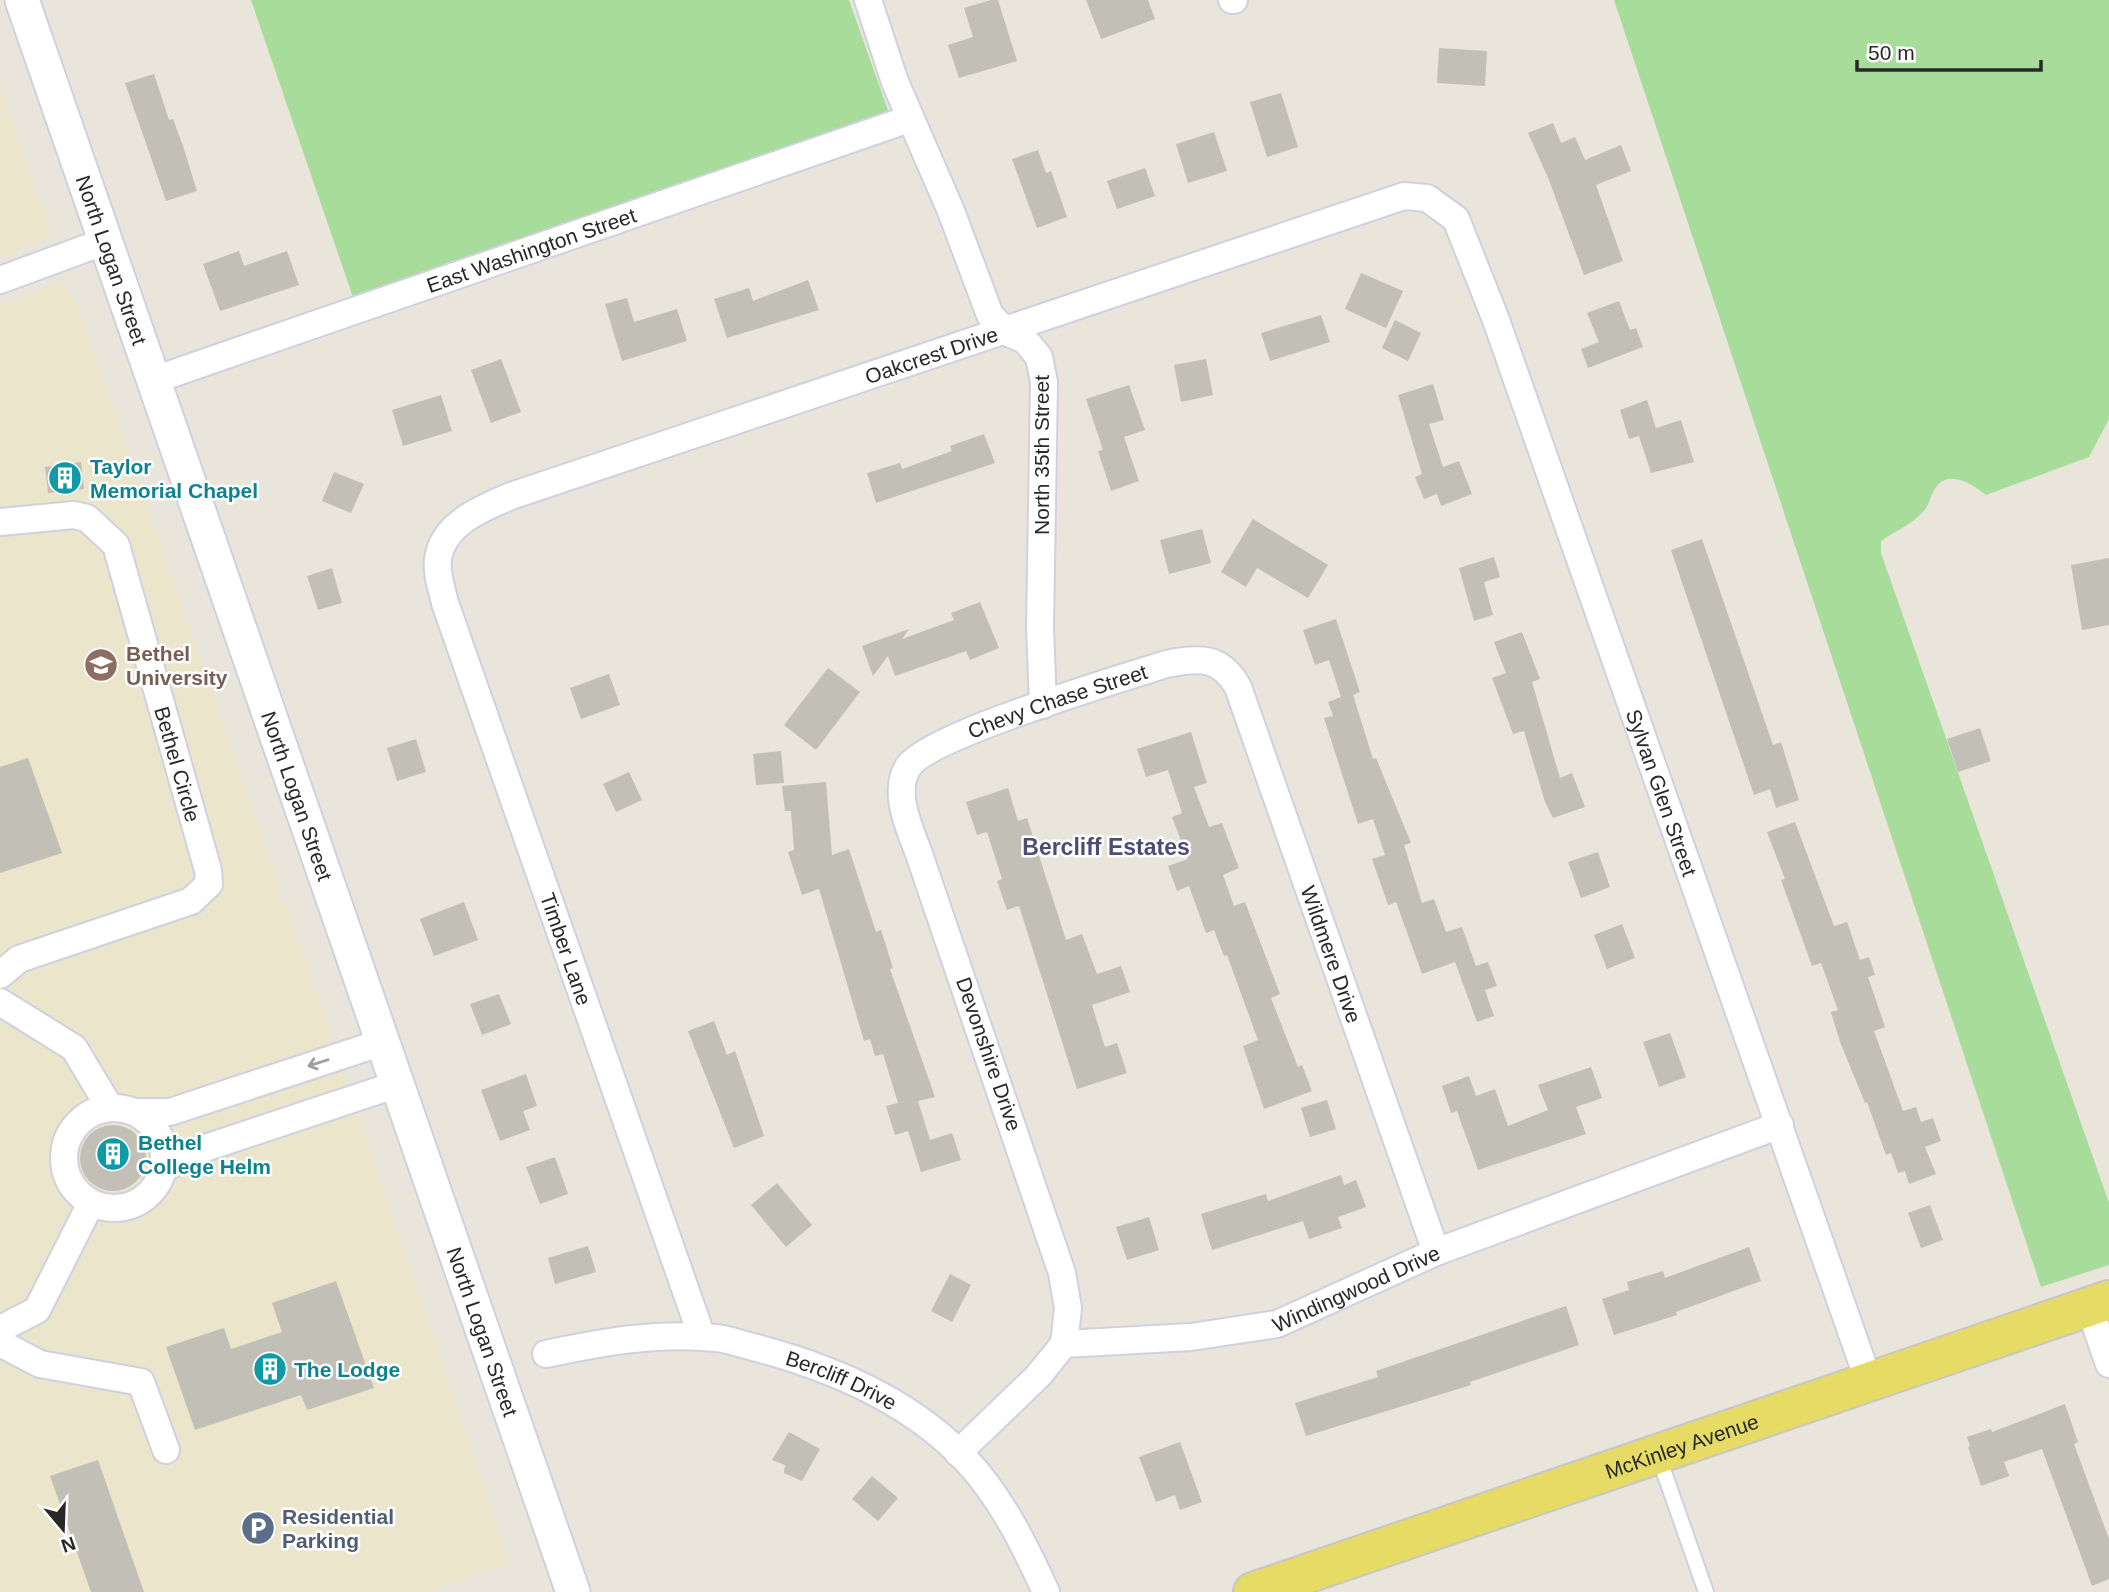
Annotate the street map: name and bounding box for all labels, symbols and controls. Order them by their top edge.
scale bar [1857,28,2041,72]
text: 50 m [1868,41,1915,64]
street label: North Logan Street [72,172,152,348]
street label: East Washington Street [423,203,639,296]
street label: Oakcrest Drive [862,322,1001,388]
street label: North 35th Street [1030,375,1053,535]
place label: Taylor Memorial Chapel [90,455,258,502]
building icon: Taylor Memorial Chapel [46,459,84,497]
place label: Bethel University [126,642,228,689]
school or university icon: Bethel University [82,646,120,684]
street label: Chevy Chase Street [964,659,1150,742]
street label: Bethel Circle [151,704,205,825]
street label: Sylvan Glen Street [1622,706,1702,879]
street label: North Logan Street [257,708,337,884]
district label: Bercliff Estates [1022,834,1190,860]
street label: Wildmere Drive [1297,883,1366,1026]
street label: Timber Lane [536,890,596,1008]
street label: Devonshire Drive [952,974,1026,1134]
one-way arrow [307,1057,329,1070]
place label: Bethel College Helm [138,1131,271,1178]
building icon: Bethel College Helm [94,1135,132,1173]
street label: Windingwood Drive [1269,1240,1443,1336]
street label: North Logan Street [443,1244,523,1419]
street label: Bercliff Drive [783,1346,901,1414]
building icon: The Lodge [251,1350,289,1388]
place label: The Lodge [294,1358,400,1381]
street label: McKinley Avenue [1602,1409,1762,1483]
north arrow [28,1494,98,1564]
place label: Residential Parking [282,1505,394,1552]
parking icon: Residential Parking [239,1509,277,1547]
text: N [58,1532,78,1557]

